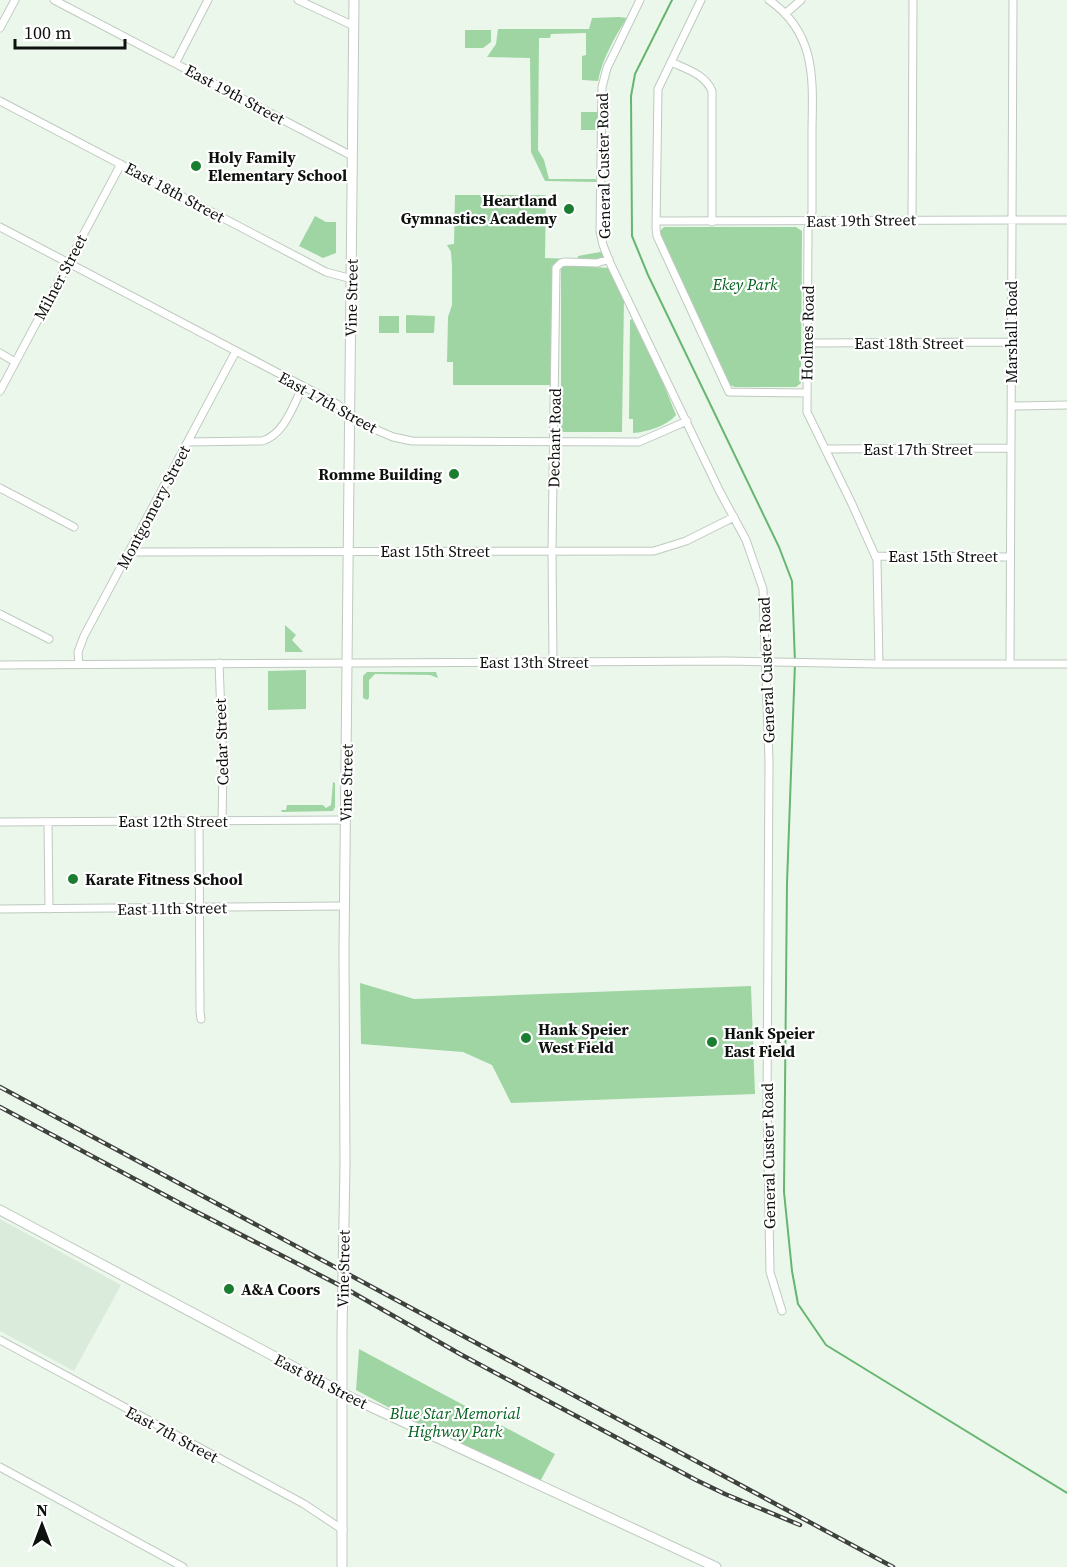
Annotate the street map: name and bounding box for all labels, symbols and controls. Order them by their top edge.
scale bar [15,12,124,50]
text: 100 m [24,20,71,45]
street label: East 19th Street [181,59,289,130]
street label: General Custer Road [591,93,615,239]
place label: Holy Family Elementary School [208,146,347,186]
street label: East 18th Street [121,157,229,228]
marker: Holy Family Elementary School [189,159,203,173]
place label: Heartland Gymnastics Academy [401,189,557,229]
marker: Heartland Gymnastics Academy [562,202,576,216]
street label: East 19th Street [806,208,917,232]
street label: Milner Street [28,230,92,324]
street label: Vine Street [339,258,363,337]
park label: Ekey Park [711,273,778,295]
street label: Marshall Road [1000,281,1022,383]
street label: Holmes Road [795,285,819,381]
street label: East 18th Street [854,332,965,354]
street label: East 17th Street [275,366,382,439]
street label: Dechant Road [542,388,566,488]
street label: East 17th Street [863,438,974,460]
street label: Montgomery Street [111,440,195,573]
place label: Romme Building [318,463,442,485]
marker: Romme Building [447,467,461,481]
street label: East 15th Street [380,540,491,562]
street label: East 15th Street [888,545,999,567]
street label: General Custer Road [752,596,780,744]
street label: East 13th Street [479,651,590,673]
street label: Cedar Street [208,697,234,786]
street label: Vine Street [334,743,358,822]
street label: East 12th Street [118,810,229,832]
place label: Karate Fitness School [85,868,243,890]
marker: Karate Fitness School [66,872,80,886]
street label: East 11th Street [117,896,228,920]
place label: Hank Speier West Field [538,1018,629,1058]
place label: Hank Speier East Field [724,1022,815,1062]
marker: Hank Speier West Field [519,1031,533,1045]
marker: Hank Speier East Field [705,1035,719,1049]
street label: General Custer Road [756,1083,780,1229]
street label: Vine Street [331,1229,355,1308]
place label: A&A Coors [241,1278,320,1300]
marker: A&A Coors [222,1282,236,1296]
street label: East 8th Street [271,1348,372,1414]
street label: East 7th Street [122,1400,223,1468]
park label: Blue Star Memorial Highway Park [389,1402,521,1442]
north arrow [12,1495,72,1555]
text: N [36,1499,48,1521]

